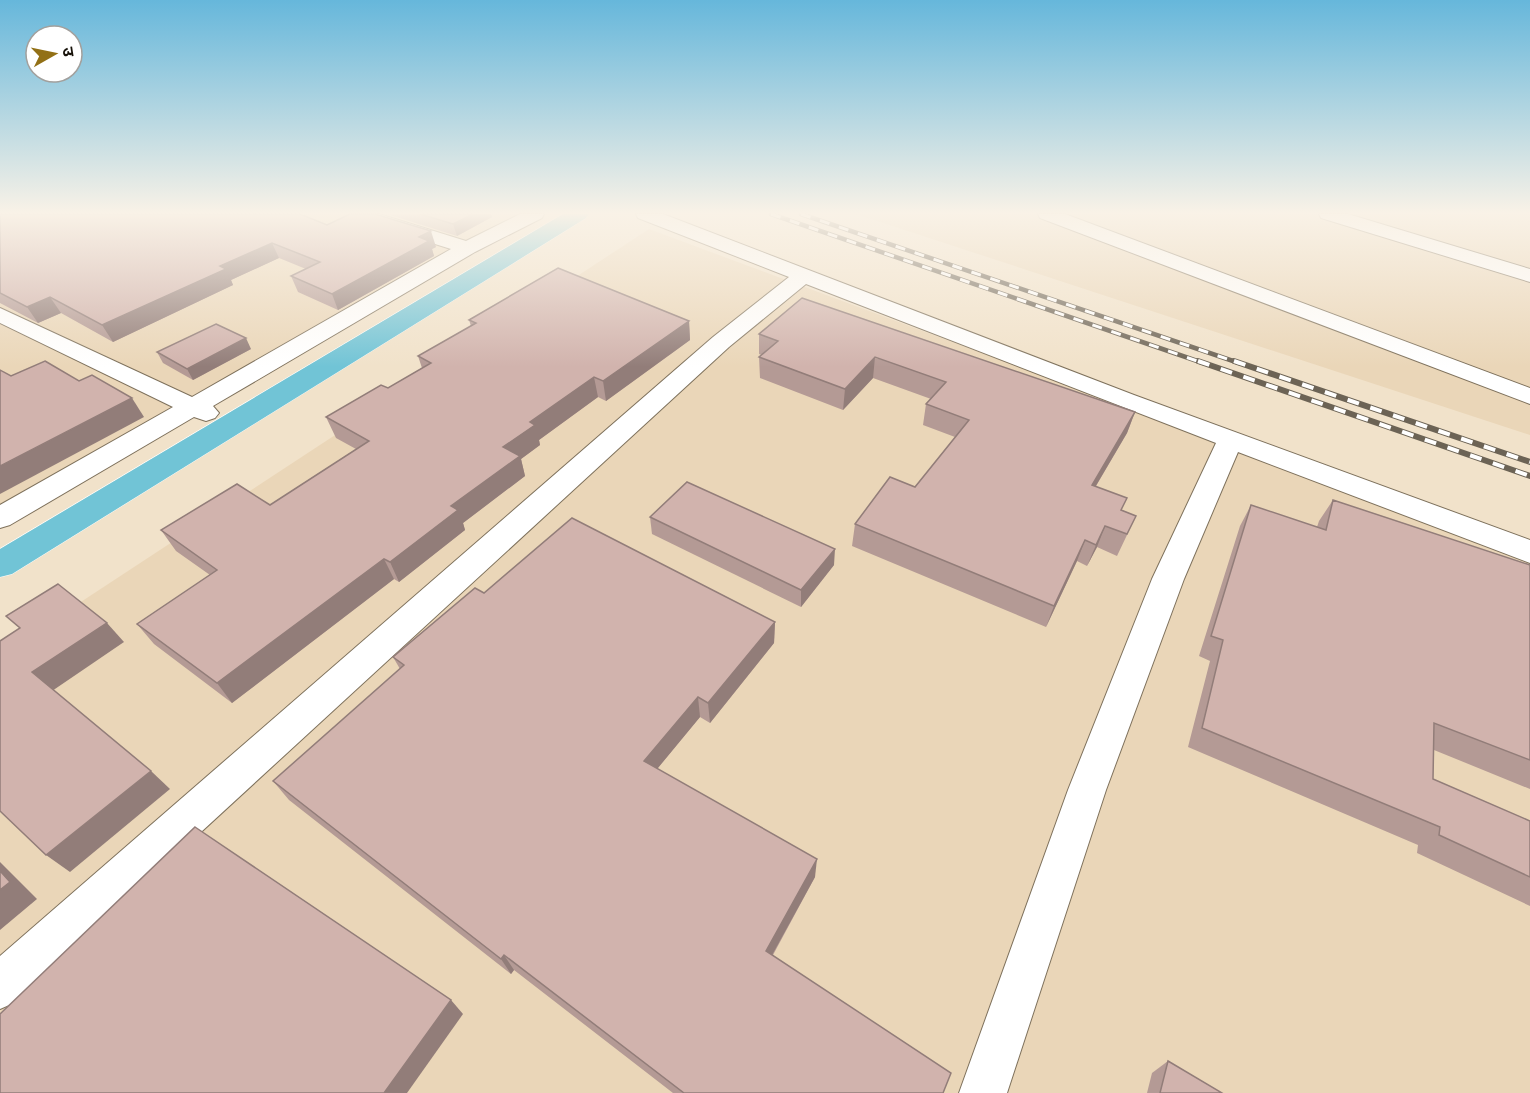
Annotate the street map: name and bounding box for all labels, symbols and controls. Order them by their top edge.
north arrow [24,24,84,84]
text: उ [59,46,79,58]

